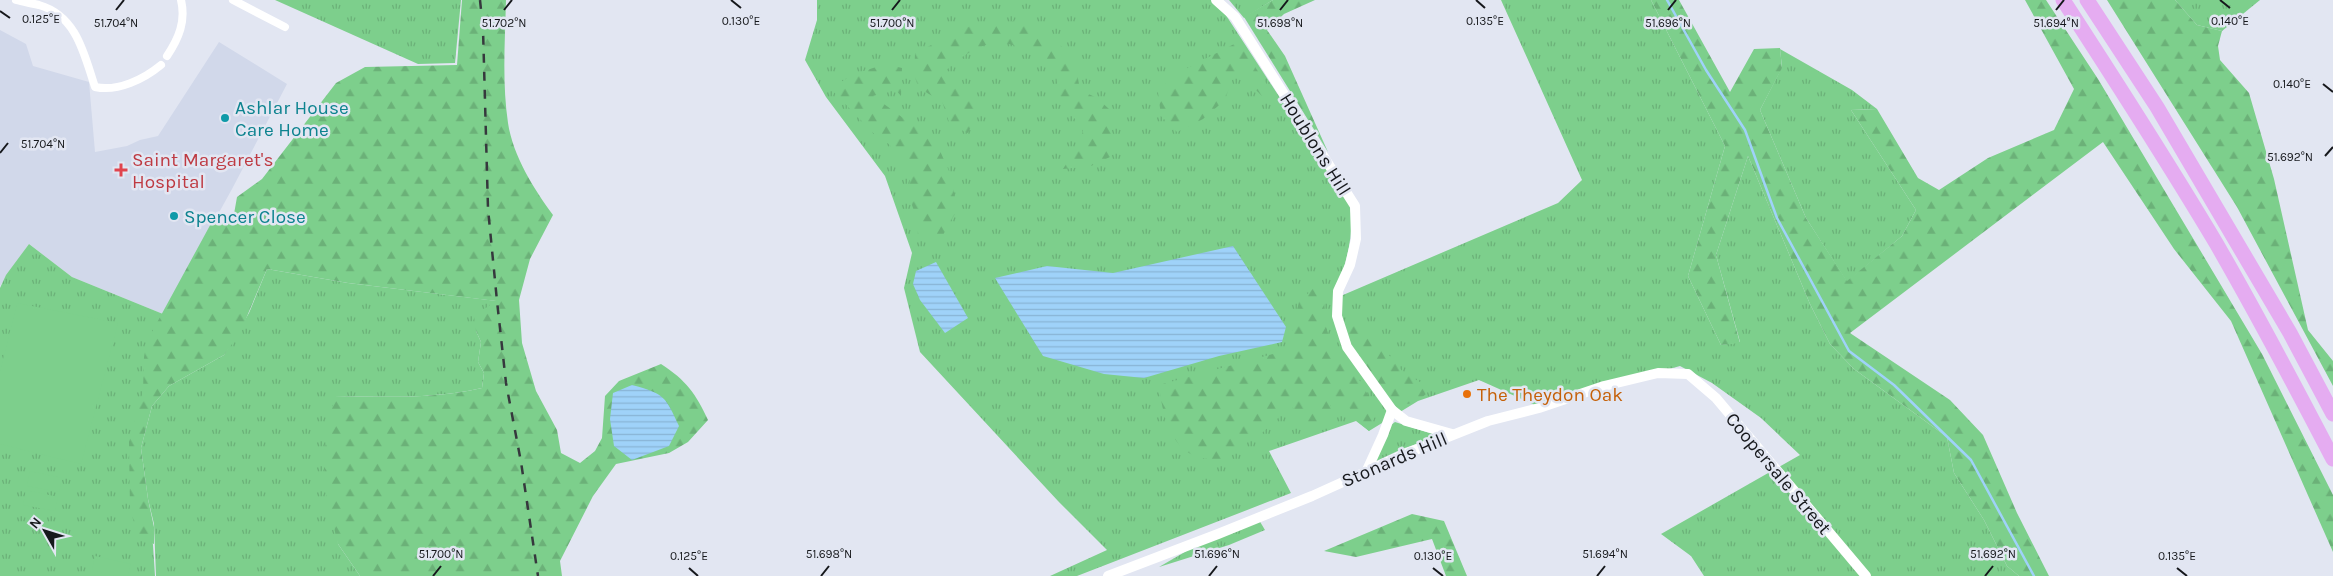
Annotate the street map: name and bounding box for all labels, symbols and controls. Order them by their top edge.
text: 0.125°E [22,12,60,26]
text: 0.130°E [722,14,760,28]
text: 0.135°E [1466,14,1504,28]
text: 0.140°E [2211,14,2249,28]
text: 51.704°N [94,16,138,30]
text: 51.702°N [482,16,526,30]
text: 51.700°N [869,16,915,30]
text: 51.698°N [1257,16,1303,30]
text: 51.696°N [1645,16,1691,30]
text: 51.694°N [2033,16,2079,30]
text: 0.140°E [2273,77,2311,91]
street label: Houblons Hill [1275,89,1355,200]
place label: Ashlar House Care Home [235,97,349,141]
marker: Ashlar House Care Home [219,112,231,124]
text: 51.704°N [21,137,65,151]
place label: Saint Margaret's Hospital [132,149,273,193]
text: 51.692°N [2267,150,2313,164]
marker: Saint Margaret's Hospital [114,163,128,177]
place label: Spencer Close [184,206,306,228]
marker: Spencer Close [168,210,180,222]
place label: The Theydon Oak [1477,384,1623,406]
marker: The Theydon Oak [1461,388,1473,400]
street label: Coopersale Street [1721,408,1836,539]
street label: Stonards Hill [1338,428,1451,492]
north arrow [20,506,70,556]
text: N [26,514,45,532]
text: 51.700°N [418,547,464,561]
text: 51.698°N [806,547,852,561]
text: 51.696°N [1194,547,1240,561]
text: 51.694°N [1582,547,1628,561]
text: 51.692°N [1970,547,2016,561]
text: 0.125°E [670,549,708,563]
text: 0.130°E [1414,549,1452,563]
text: 0.135°E [2158,549,2196,563]

